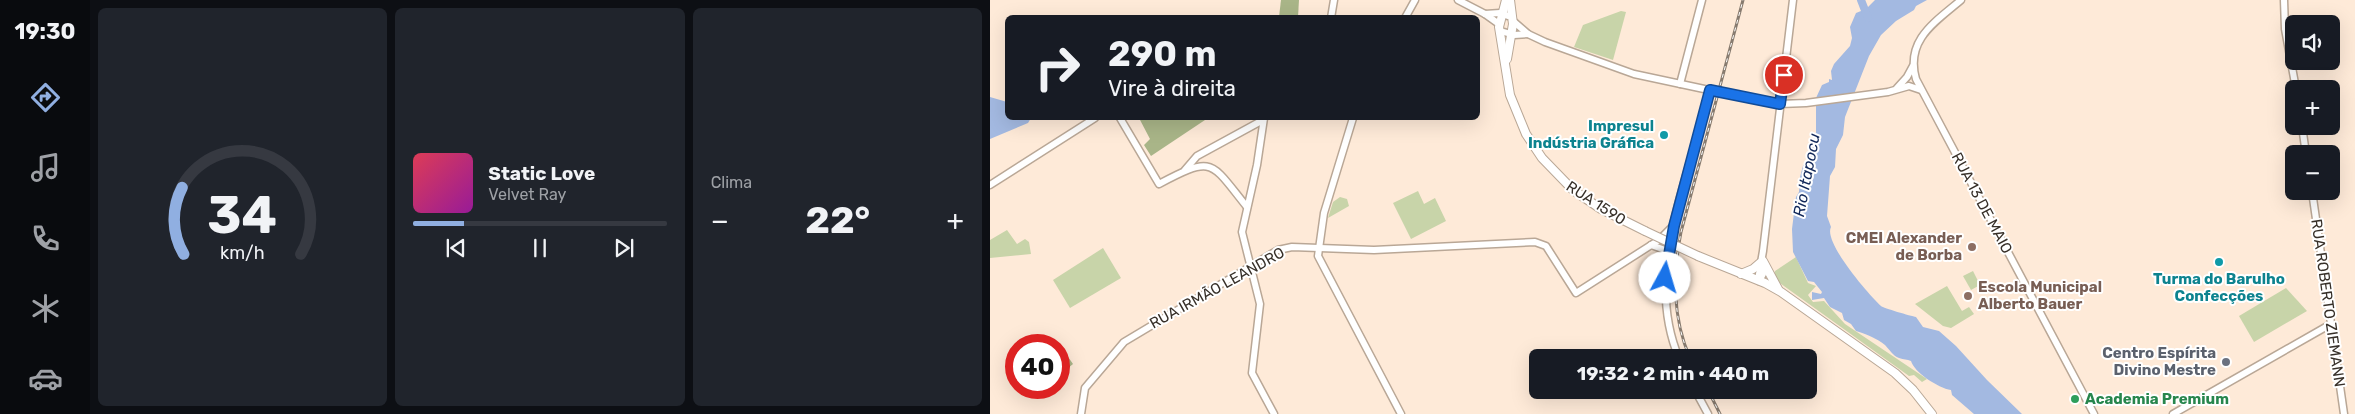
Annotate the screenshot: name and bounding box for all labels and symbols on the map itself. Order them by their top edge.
pin [1763,54,1805,96]
place label: Impresul Indústria Gráfica [1528,117,1654,152]
marker: Impresul Indústria Gráfica [1658,129,1670,141]
water label: Rio Itapocu [1789,131,1824,218]
street label: RUA 13 DE MAIO [1948,149,2016,257]
street label: RUA 1590 [1563,177,1629,229]
street label: RUA ROBERTO ZIEMANN [2307,218,2349,388]
place label: CMEI Alexander de Borba [1846,229,1962,264]
marker: CMEI Alexander de Borba [1966,241,1978,253]
street label: RUA IRMÃO LEANDRO [1146,243,1288,333]
position arrow [1638,251,1690,303]
marker: Turma do Barulho Confecções [2213,256,2225,268]
place label: Turma do Barulho Confecções [2153,270,2285,305]
place label: Escola Municipal Alberto Bauer [1978,278,2102,313]
marker: Escola Municipal Alberto Bauer [1962,290,1974,302]
speed limit sign: 40 [1005,334,1070,399]
place label: Centro Espírita Divino Mestre [2102,344,2216,379]
marker: Centro Espírita Divino Mestre [2220,356,2232,368]
place label: Academia Premium [2085,390,2229,408]
marker: Academia Premium [2069,393,2081,405]

